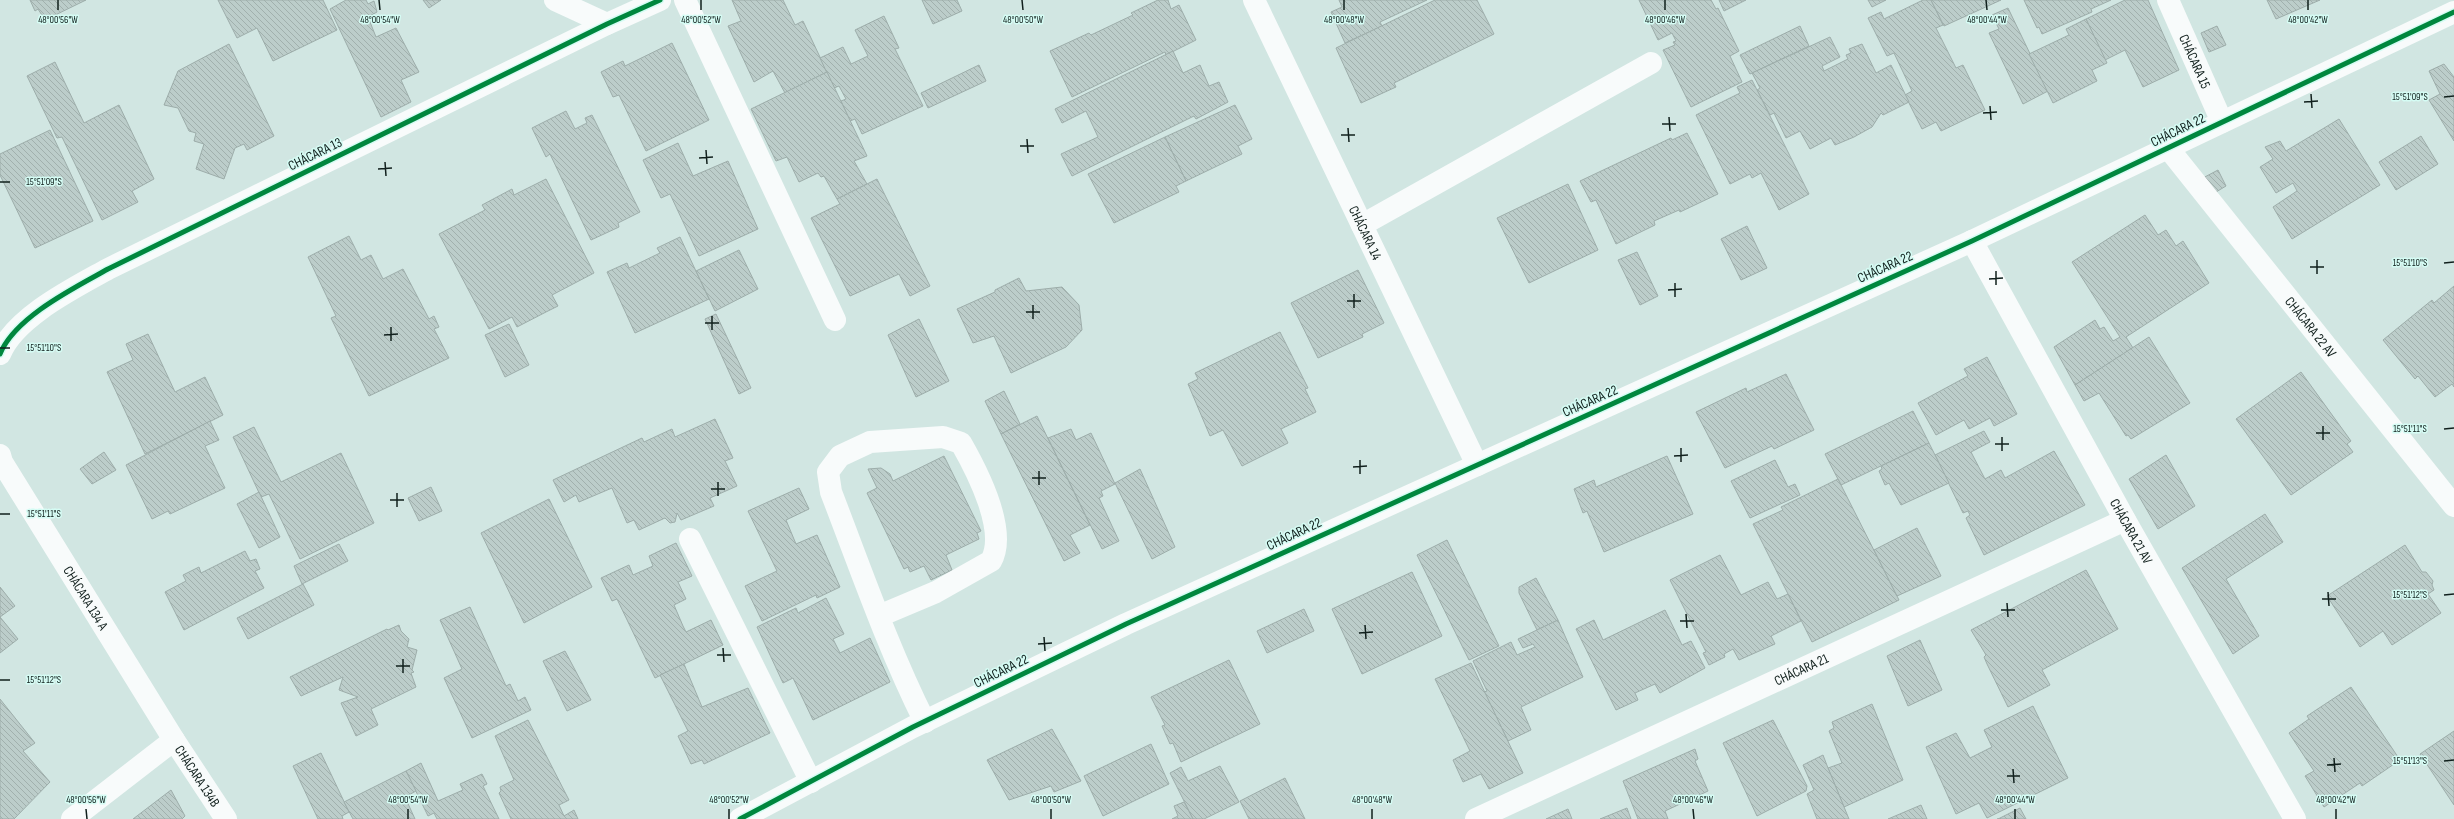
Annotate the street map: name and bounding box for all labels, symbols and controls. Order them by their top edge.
text: 48°00'56"W [38,14,78,26]
text: 48°00'54"W [360,14,400,26]
text: 48°00'52"W [681,14,721,26]
text: 48°00'50"W [1003,14,1043,26]
text: 48°00'48"W [1324,14,1364,26]
text: 48°00'46"W [1645,14,1685,26]
text: 48°00'44"W [1967,14,2007,26]
text: 48°00'42"W [2288,14,2328,26]
street label: CHÁCARA 15 [2176,31,2215,91]
text: 15°51'09"S [2392,91,2428,103]
street label: CHÁCARA 22 [2148,109,2208,151]
street label: CHÁCARA 13 [285,134,345,174]
text: 15°51'09"S [26,176,62,188]
street label: CHÁCARA 14 [1345,203,1386,263]
street label: CHÁCARA 22 [1855,247,1915,287]
text: 15°51'10"S [2393,257,2427,269]
street label: CHÁCARA 22 AV [2282,293,2341,361]
text: 15°51'10"S [27,342,61,354]
street label: CHÁCARA 22 [1560,381,1620,421]
text: 15°51'11"S [2393,423,2427,435]
street label: CHÁCARA 21 AV [2106,496,2157,567]
text: 15°51'11"S [27,508,61,520]
street label: CHÁCARA 22 [1264,514,1324,554]
street label: CHÁCARA 134 A [60,563,113,634]
text: 15°51'12"S [2393,589,2427,601]
street label: CHÁCARA 21 [1771,649,1831,689]
street label: CHÁCARA 22 [971,650,1031,692]
text: 15°51'12"S [27,674,61,686]
street label: CHÁCARA 134B [171,742,224,810]
text: 15°51'13"S [2393,755,2427,767]
text: 48°00'56"W [66,794,106,806]
text: 48°00'54"W [388,794,428,806]
text: 48°00'52"W [709,794,749,806]
text: 48°00'50"W [1031,794,1071,806]
text: 48°00'48"W [1352,794,1392,806]
text: 48°00'46"W [1673,794,1713,806]
text: 48°00'44"W [1995,794,2035,806]
text: 48°00'42"W [2316,794,2356,806]

